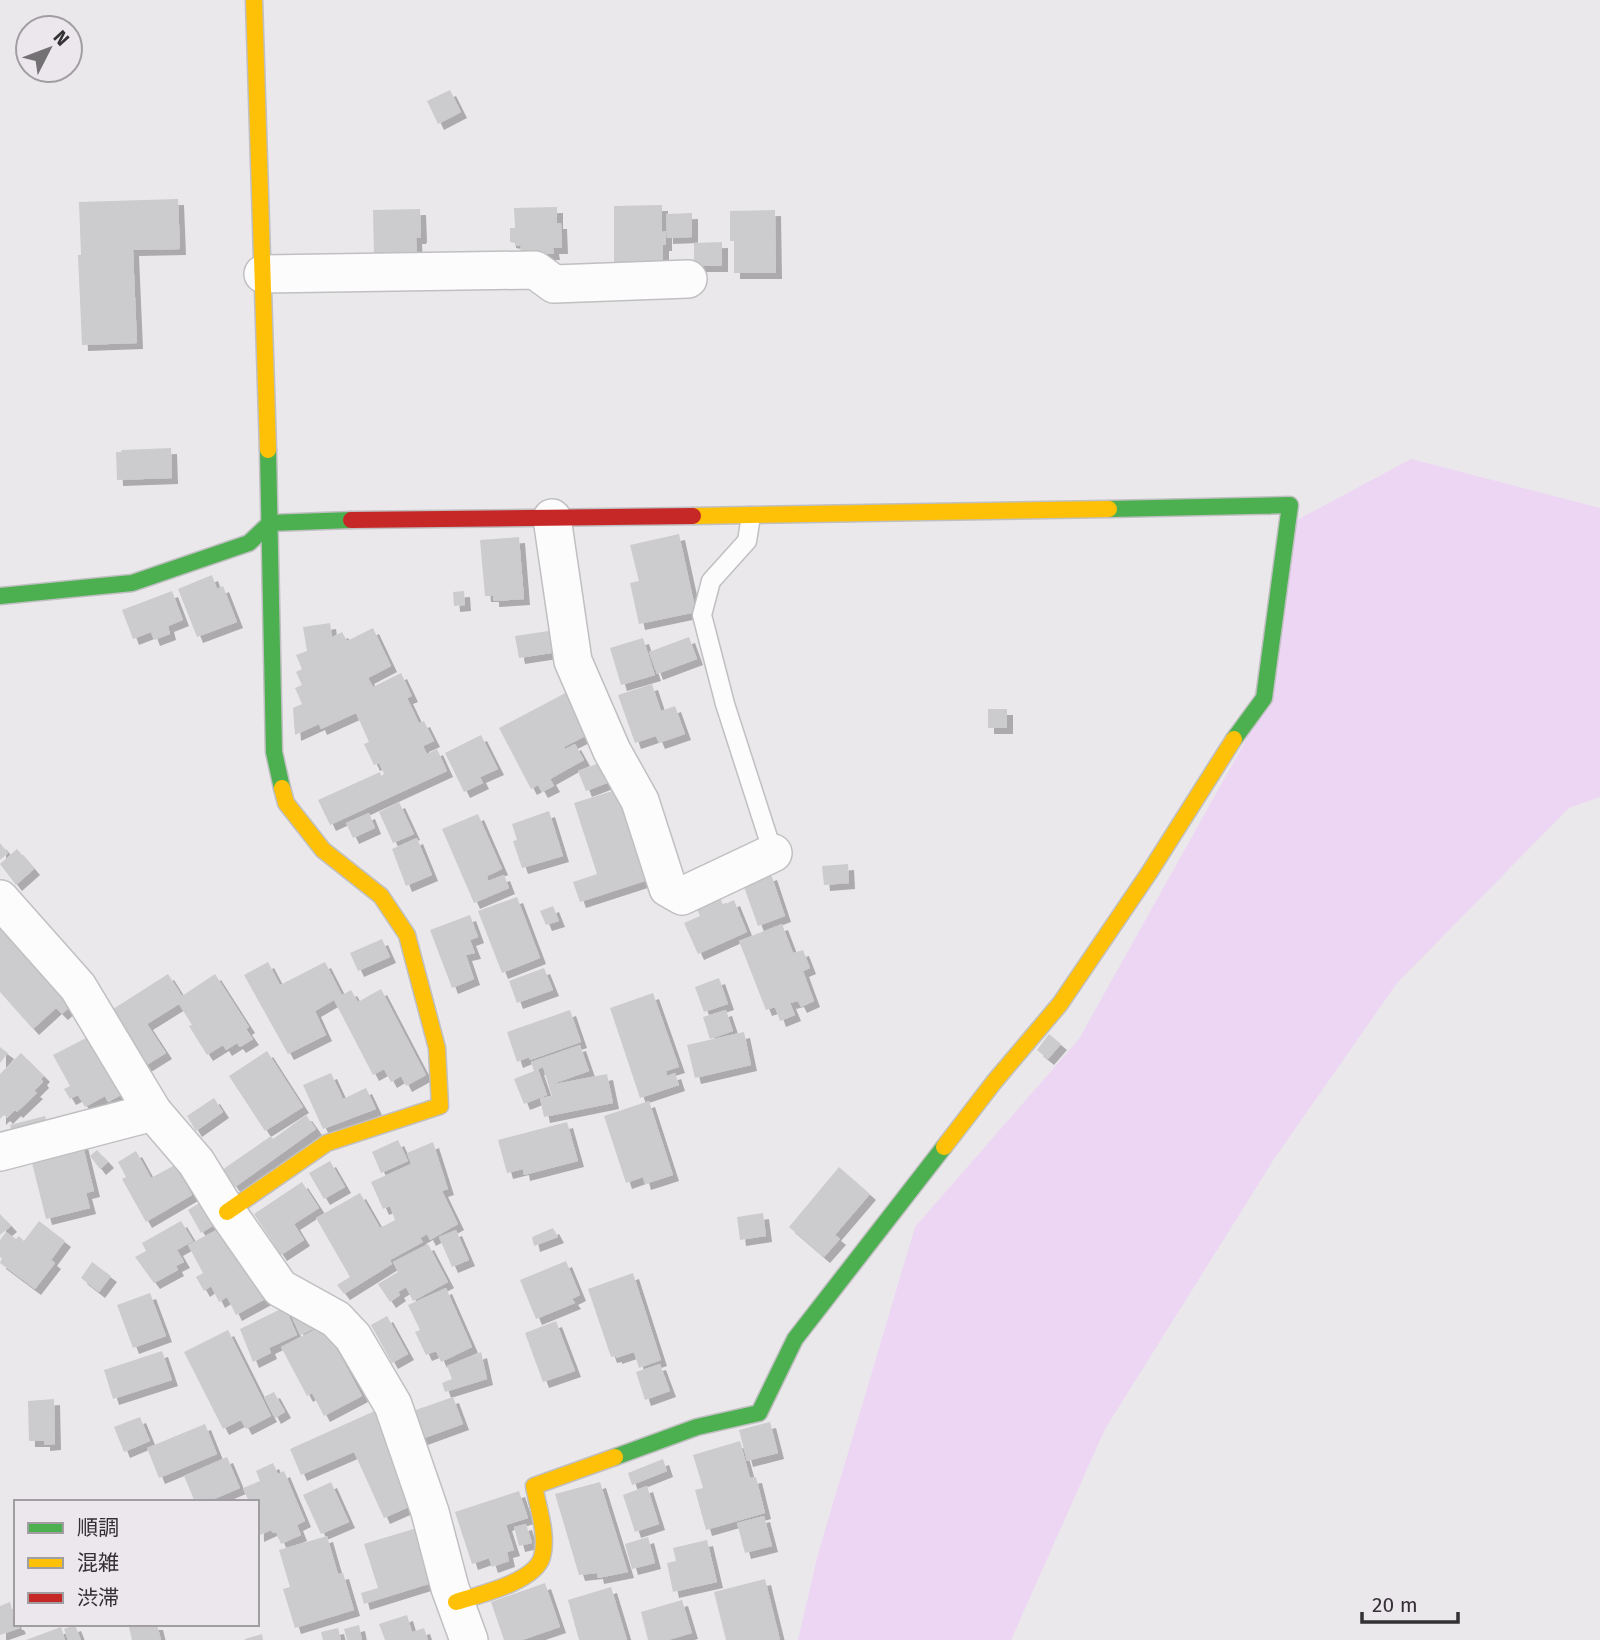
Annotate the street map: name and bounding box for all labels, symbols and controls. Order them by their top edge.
north arrow [14,14,84,84]
text: N [48,26,74,50]
legend [14,1500,259,1626]
text: 順調 [77,1515,119,1541]
text: 混雑 [77,1550,119,1576]
scale bar [1362,1580,1458,1624]
text: 渋滞 [77,1585,119,1611]
text: 20 m [1372,1592,1418,1618]

